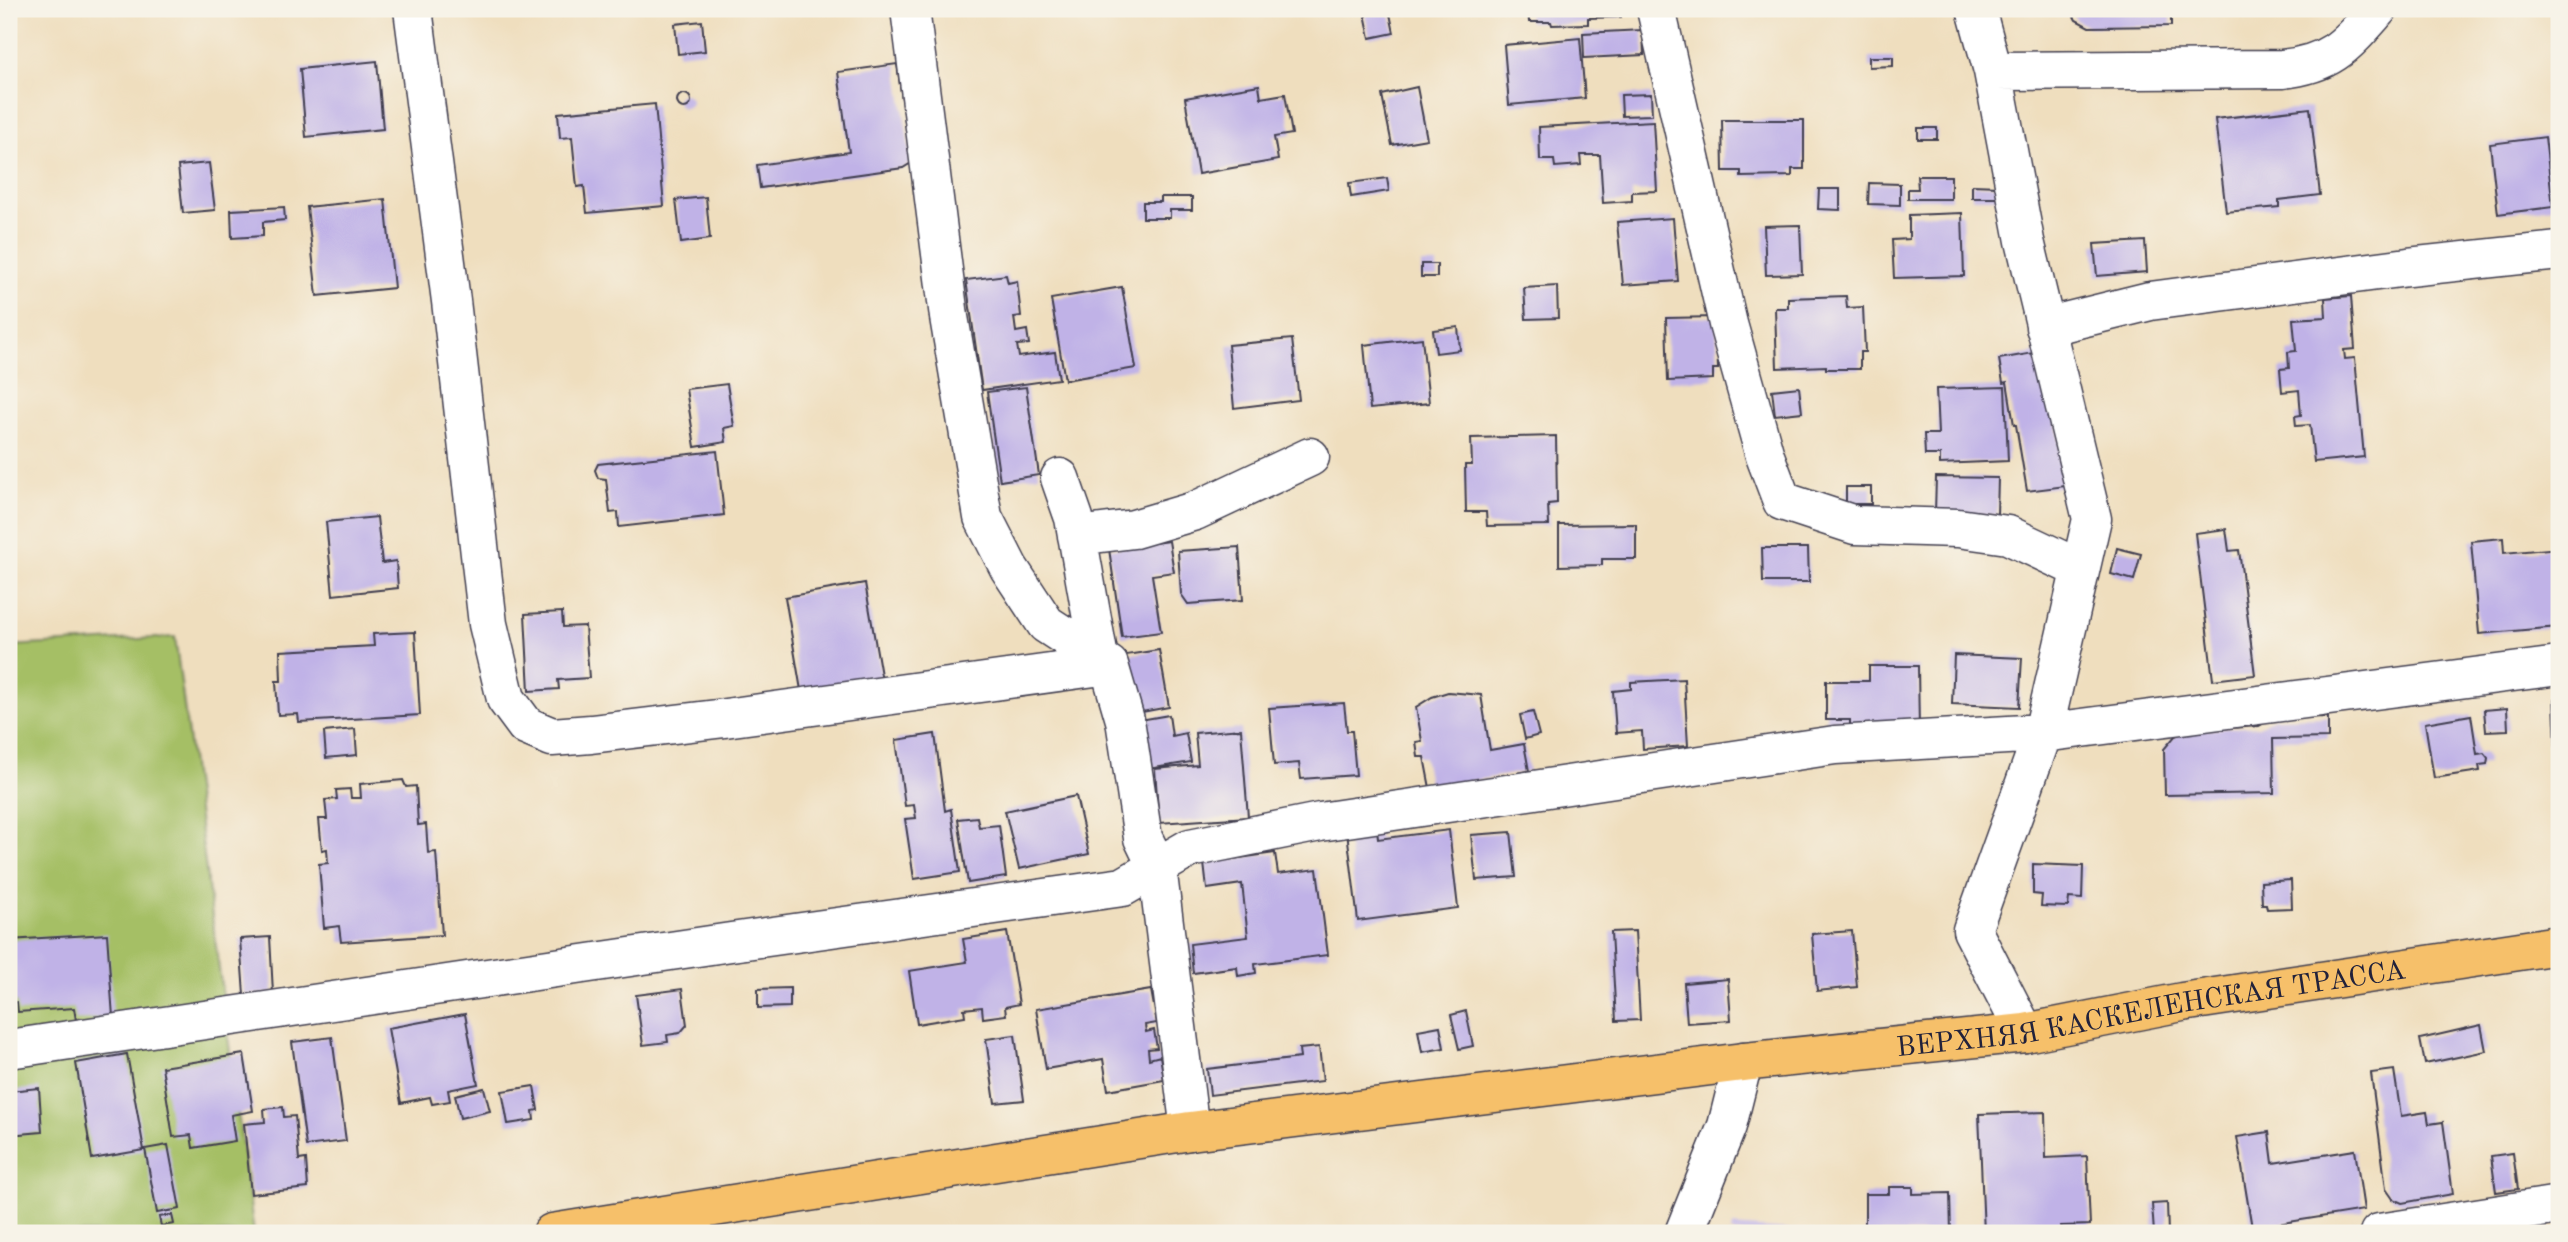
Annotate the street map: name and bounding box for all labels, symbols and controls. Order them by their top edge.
street label: ВЕРХНЯЯ КАСКЕЛЕНСКАЯ ТРАССА [1895,957,2408,1063]

